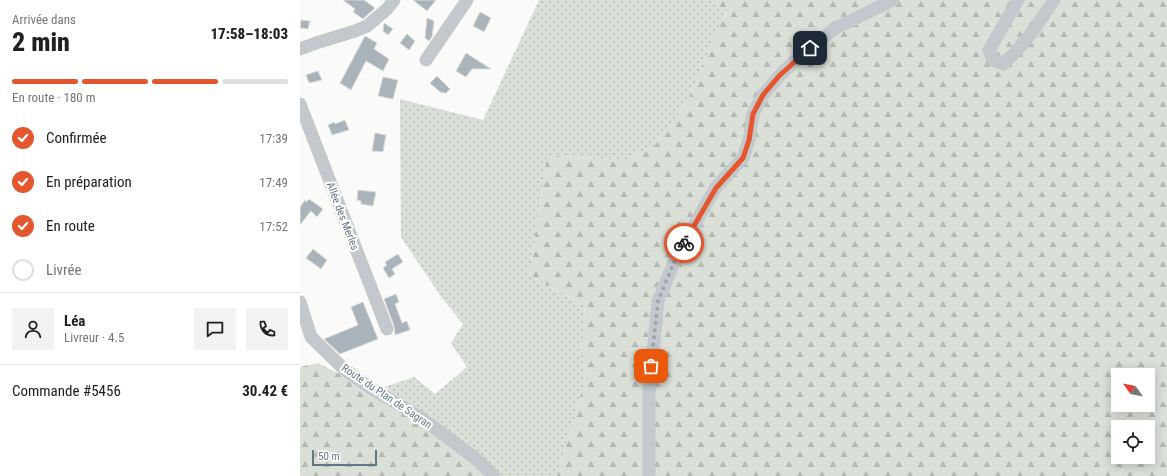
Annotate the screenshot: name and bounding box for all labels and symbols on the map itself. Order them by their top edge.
pin [793,31,827,65]
street label: Allée des Merles [324,180,361,252]
courier [664,223,704,263]
pin [634,349,668,383]
street label: Route du Plan de Sagran [339,361,434,431]
north arrow [1111,368,1155,412]
scale bar [312,448,377,467]

